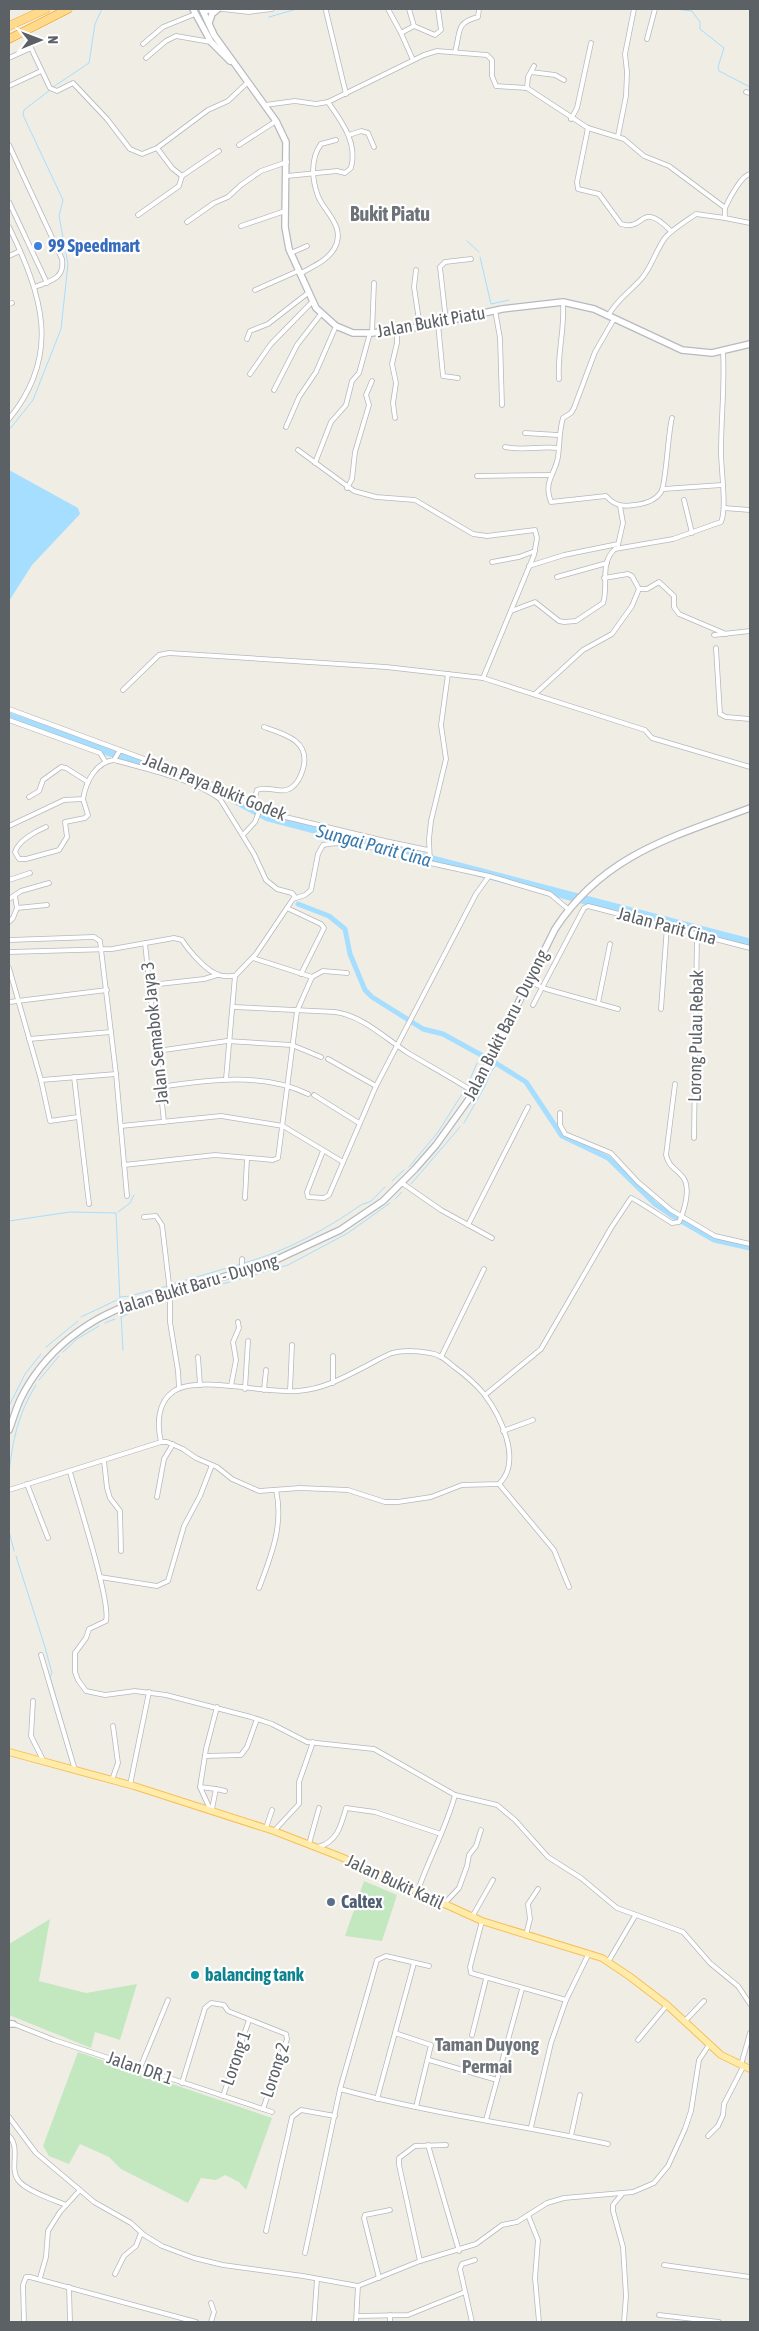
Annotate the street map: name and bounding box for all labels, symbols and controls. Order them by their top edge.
north arrow [15,15,65,65]
text: N [45,36,61,44]
district label: Bukit Piatu [350,202,430,225]
place label: 99 Speedmart [48,235,141,256]
marker: 99 Speedmart [32,240,44,252]
street label: Jalan Bukit Piatu [375,302,487,341]
street label: Jalan Paya Bukit Godek [141,748,290,825]
water label: Sungai Parit Cina [313,819,434,871]
street label: Jalan Parit Cina [615,902,719,949]
street label: Jalan Bukit Baru - Duyong [458,946,553,1104]
street label: Jalan Semabok Jaya 3 [137,961,172,1106]
street label: Lorong Pulau Rebak [684,970,707,1102]
street label: Jalan Bukit Baru - Duyong [115,1249,281,1318]
street label: Jalan Bukit Katil [343,1850,448,1914]
place label: Caltex [341,1891,383,1912]
marker: Caltex [325,1896,337,1908]
place label: balancing tank [205,1964,305,1985]
marker: balancing tank [189,1969,201,1981]
street label: Lorong 1 [216,2028,255,2088]
district label: Taman Duyong Permai [435,2033,540,2077]
street label: Lorong 2 [256,2040,293,2100]
street label: Jalan DR 1 [104,2046,176,2089]

